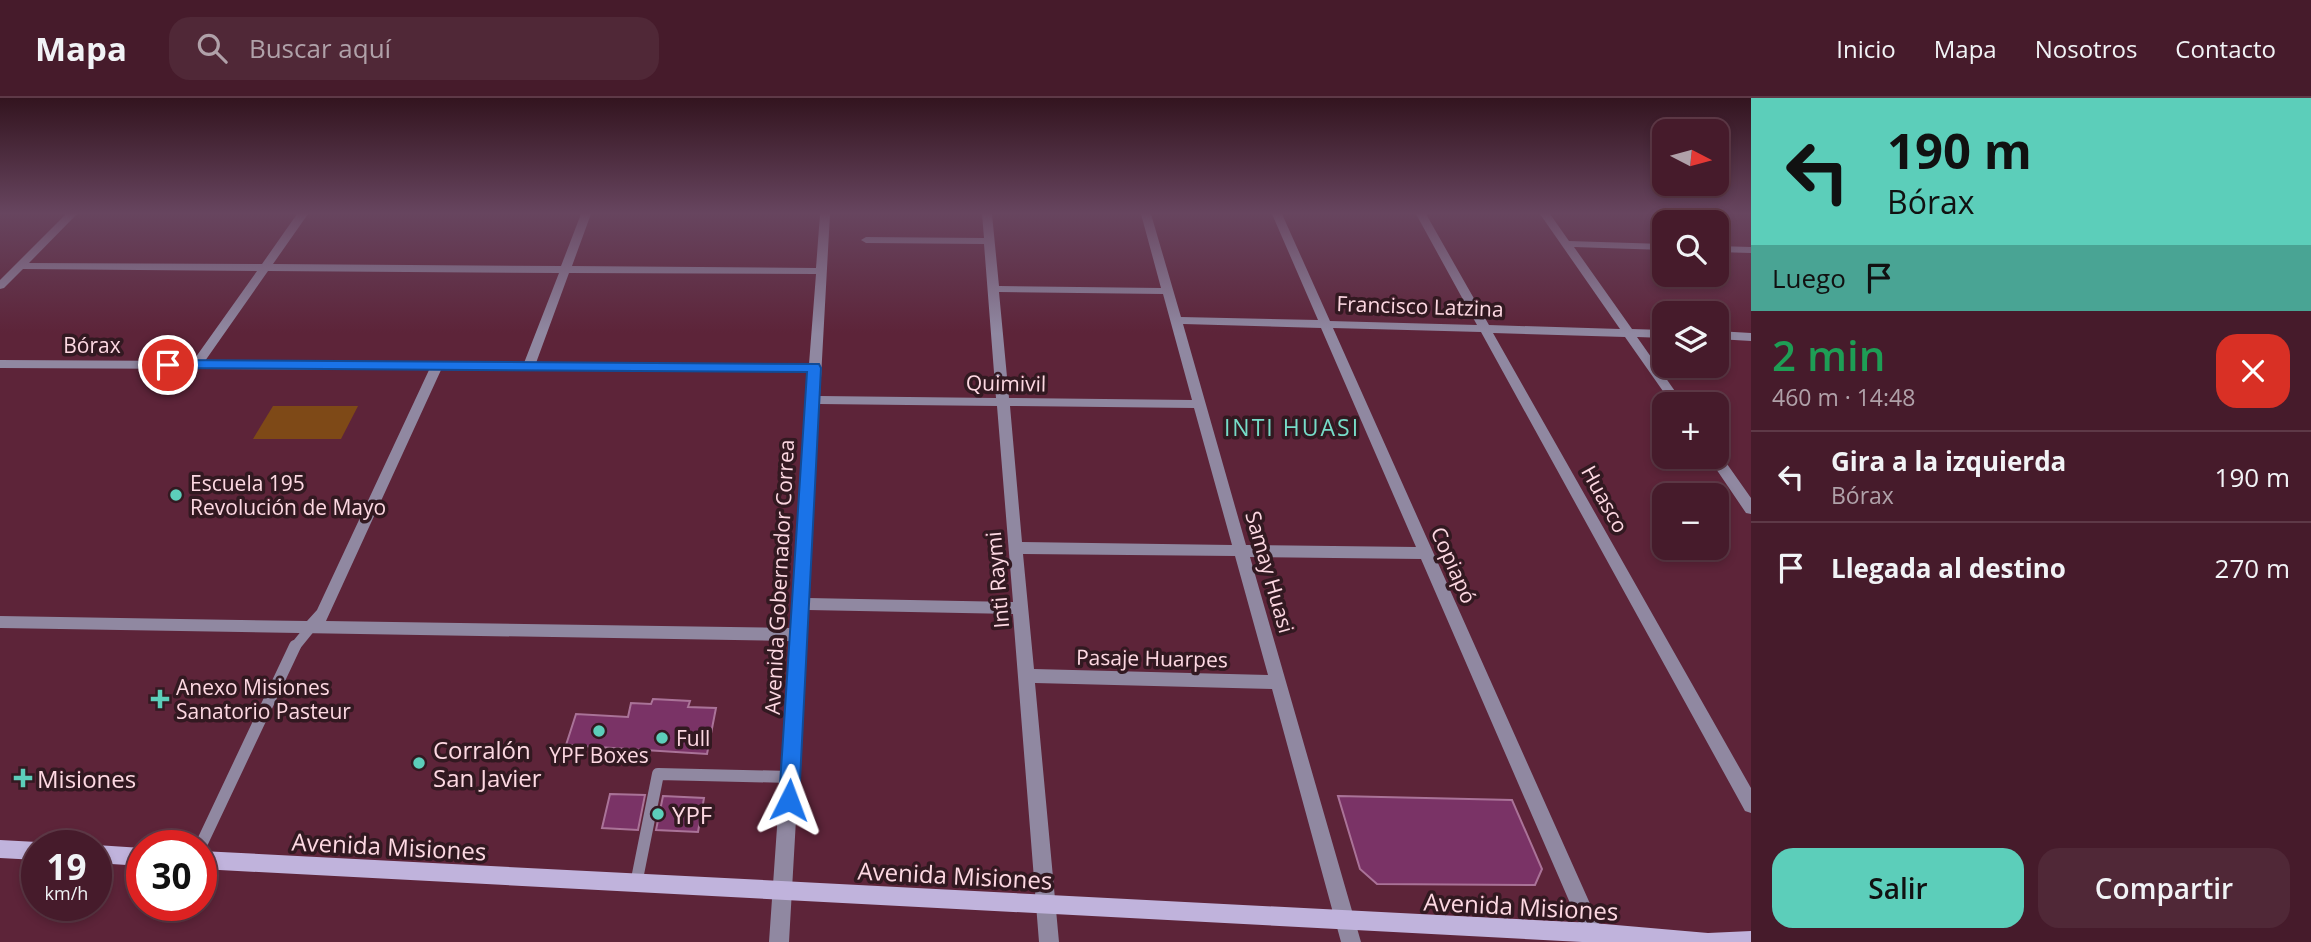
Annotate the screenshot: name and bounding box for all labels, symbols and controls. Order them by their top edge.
search box [169,17,659,80]
text: Mapa [35,26,127,71]
icon: search [193,29,231,67]
text: Buscar aquí [249,30,391,66]
text: Inicio [1836,32,1896,65]
text: Mapa [1934,32,1997,65]
text: Nosotros [2035,32,2137,65]
text: Contacto [2175,32,2276,65]
text: 190 m [1887,117,2032,183]
north arrow [1652,119,1729,196]
map controls [1652,119,1729,560]
icon: left [1772,126,1863,217]
text: Bórax [1887,180,1975,223]
button: search [1652,210,1729,287]
icon: arrive [1860,259,1898,297]
text: Luego [1772,260,1846,296]
street label: Francisco Latzina [1336,289,1504,323]
button: layers [1652,301,1729,378]
text: 2 min [1772,326,1885,383]
street label: Bórax [63,331,121,359]
button: close [2216,334,2290,408]
pin [138,335,198,395]
icon: arrive [149,346,187,384]
street label: Quimivil [966,368,1046,398]
text: 460 m · 14:48 [1772,381,1915,413]
button: + [1652,392,1729,469]
district label: INTI HUASI [1224,411,1360,443]
street label: Avenida Gobernador Correa [758,439,800,715]
text: Gira a la izquierda [1831,443,2066,479]
icon: left [1772,458,1810,496]
text: 190 m [2215,459,2290,495]
street label: Huasco [1575,460,1635,538]
place label: Escuela 195 Revolución de Mayo [190,469,386,521]
text: Bórax [1831,479,1894,511]
button: − [1652,483,1729,560]
marker: Escuela 195 Revolución de Mayo [168,487,184,503]
street label: Samay Huasi [1239,508,1301,636]
street label: Copiapó [1425,522,1483,608]
street label: Inti Raymi [979,531,1015,629]
icon: arrive [1772,549,1810,587]
text: Llegada al destino [1831,550,2066,586]
text: 270 m [2215,550,2290,586]
street label: Pasaje Huarpes [1076,643,1228,673]
place label: Anexo Misiones Sanatorio Pasteur [176,673,351,725]
marker: Anexo Misiones Sanatorio Pasteur [150,689,170,709]
marker: YPF Boxes [591,723,607,739]
place label: Full [676,724,710,752]
marker: Full [654,730,670,746]
place label: Corralón San Javier [433,733,542,794]
place label: YPF Boxes [549,741,649,769]
marker: Corralón San Javier [411,755,427,771]
place label: Misiones [37,762,136,795]
position arrow [752,763,826,837]
marker: Misiones [15,770,31,786]
place label: YPF [672,798,712,831]
marker: YPF [650,806,666,822]
street label: Avenida Misiones [291,824,487,868]
speed limit sign: 30 [126,830,217,921]
text: 19 [46,843,87,890]
button: Salir [1772,848,2024,928]
button: Compartir [2038,848,2290,928]
street label: Avenida Misiones [857,853,1053,897]
text: km/h [45,881,88,905]
street label: Avenida Misiones [1423,884,1619,928]

